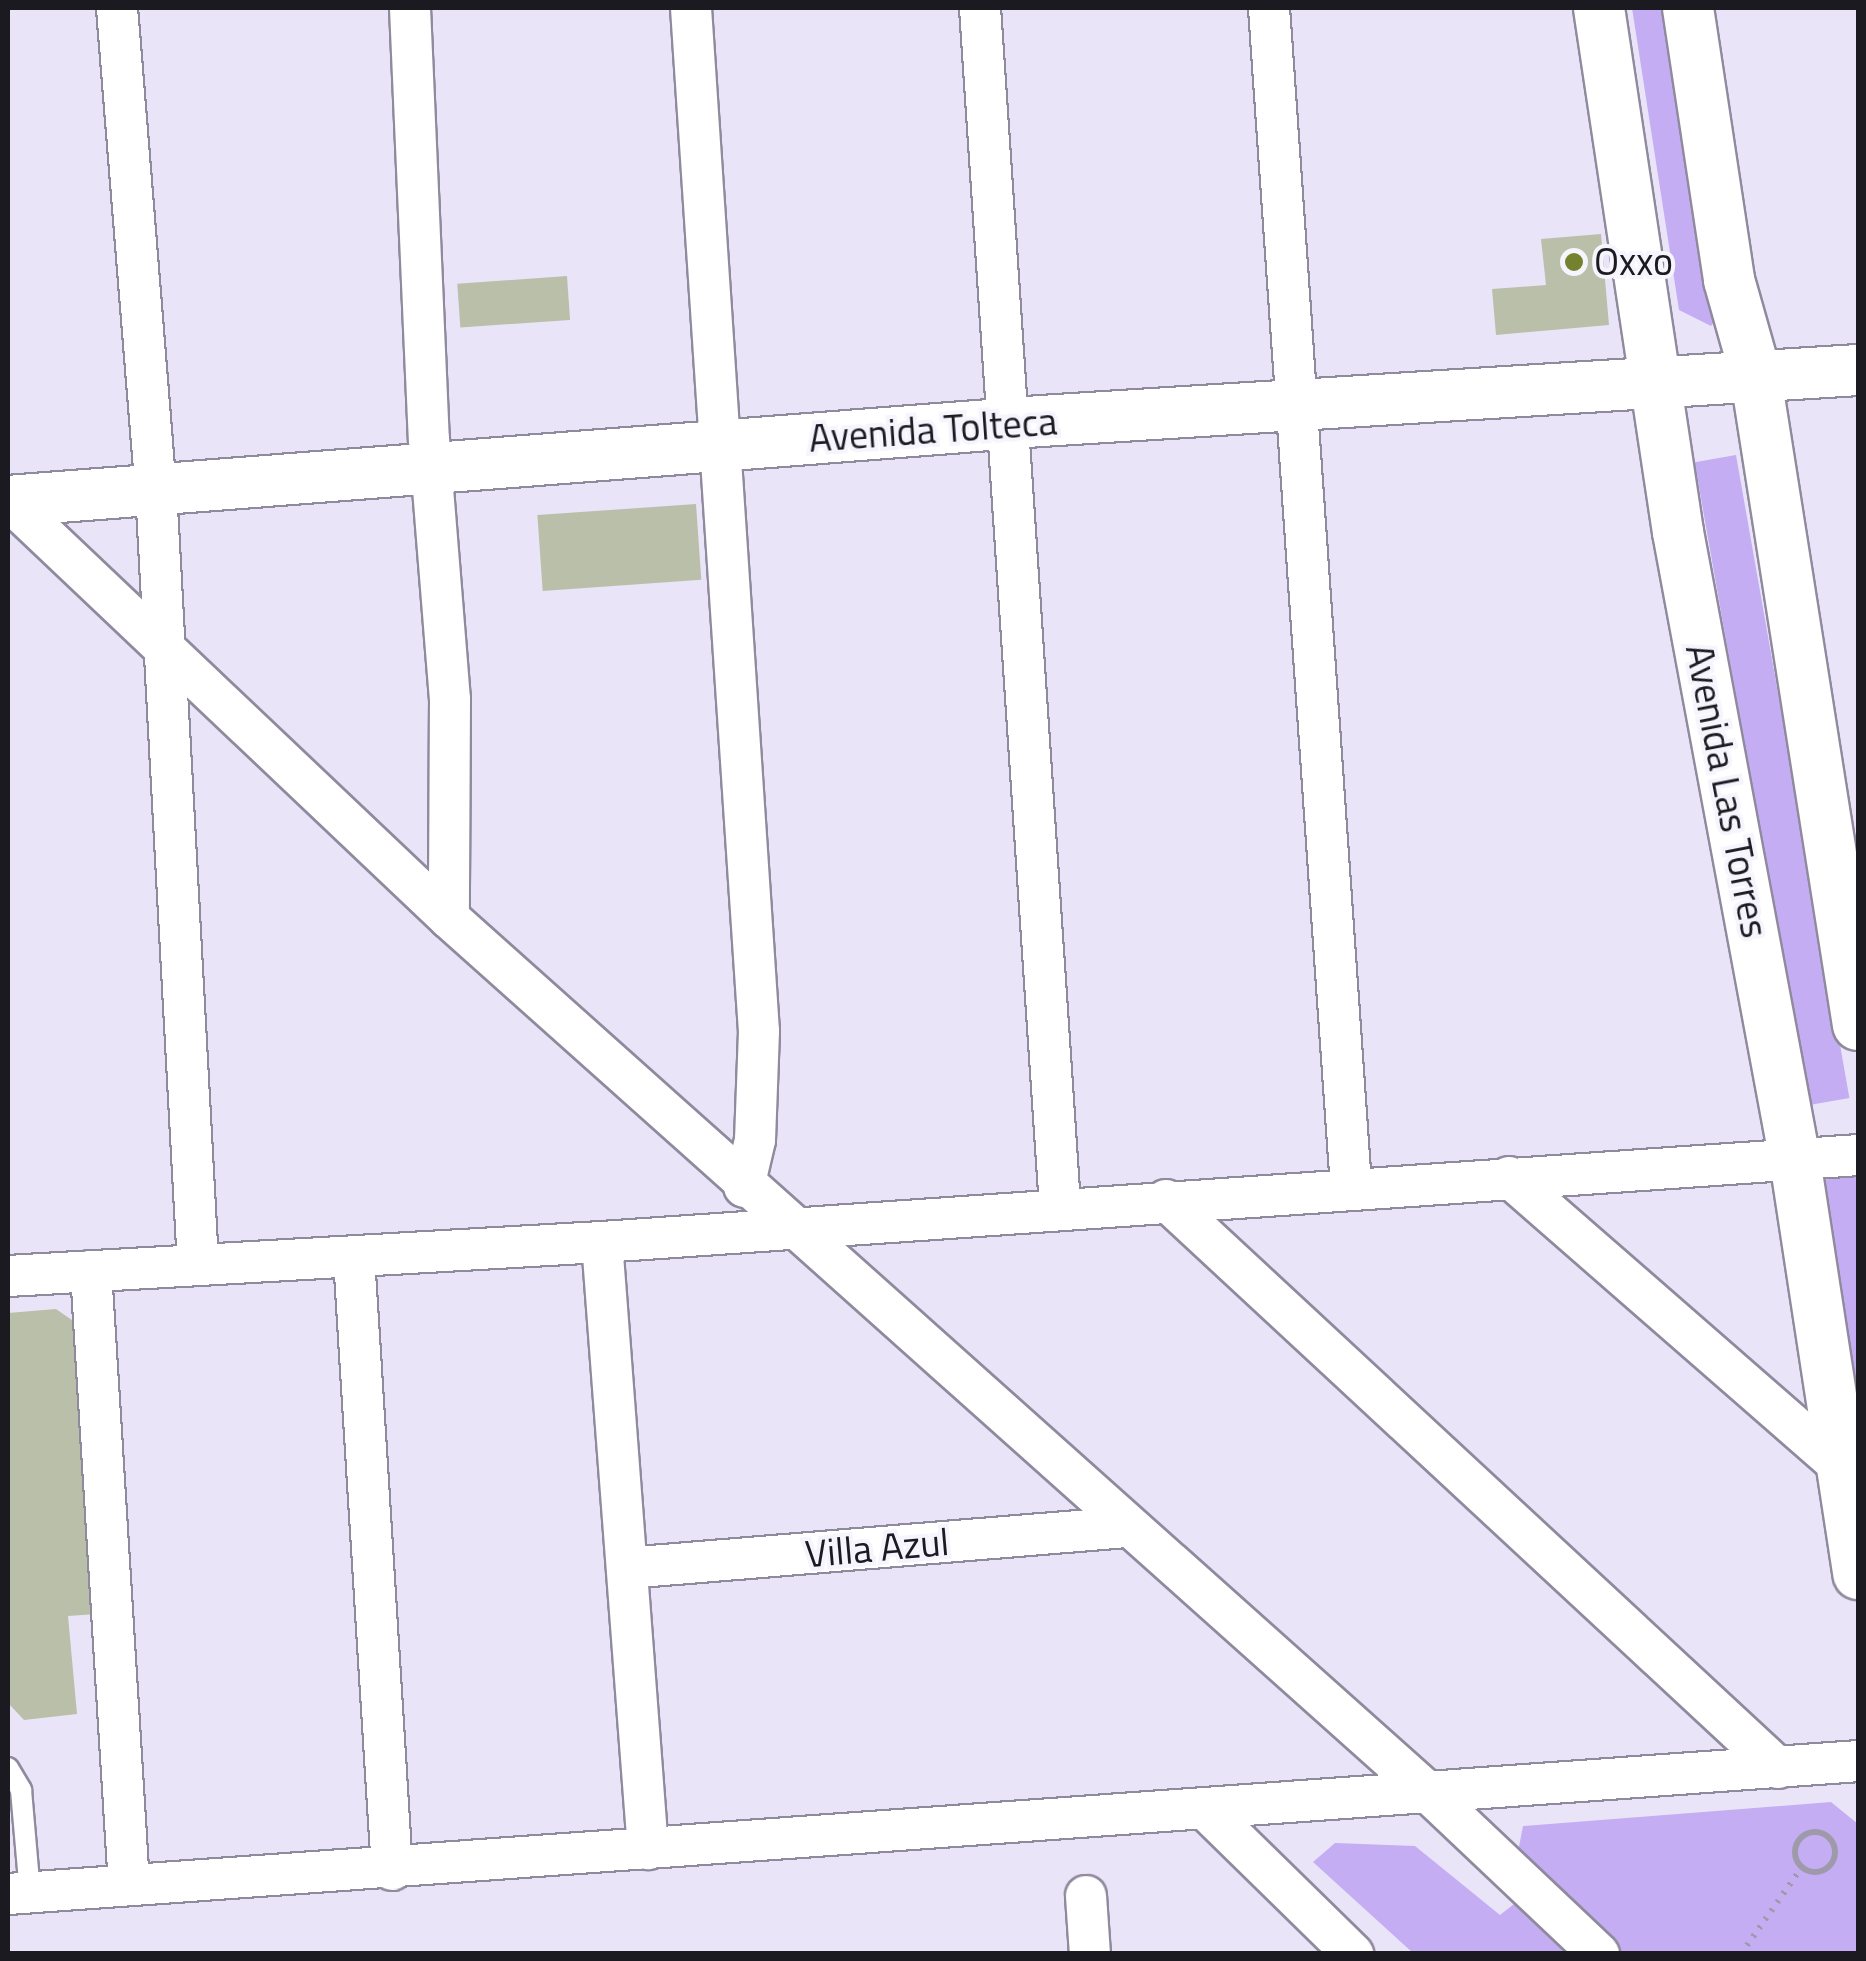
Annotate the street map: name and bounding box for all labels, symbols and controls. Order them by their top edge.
place label: Oxxo [1594,239,1673,285]
marker: Oxxo [1563,251,1585,273]
street label: Avenida Tolteca [807,399,1059,461]
street label: Avenida Las Torres [1676,640,1778,942]
street label: Villa Azul [803,1519,951,1577]

